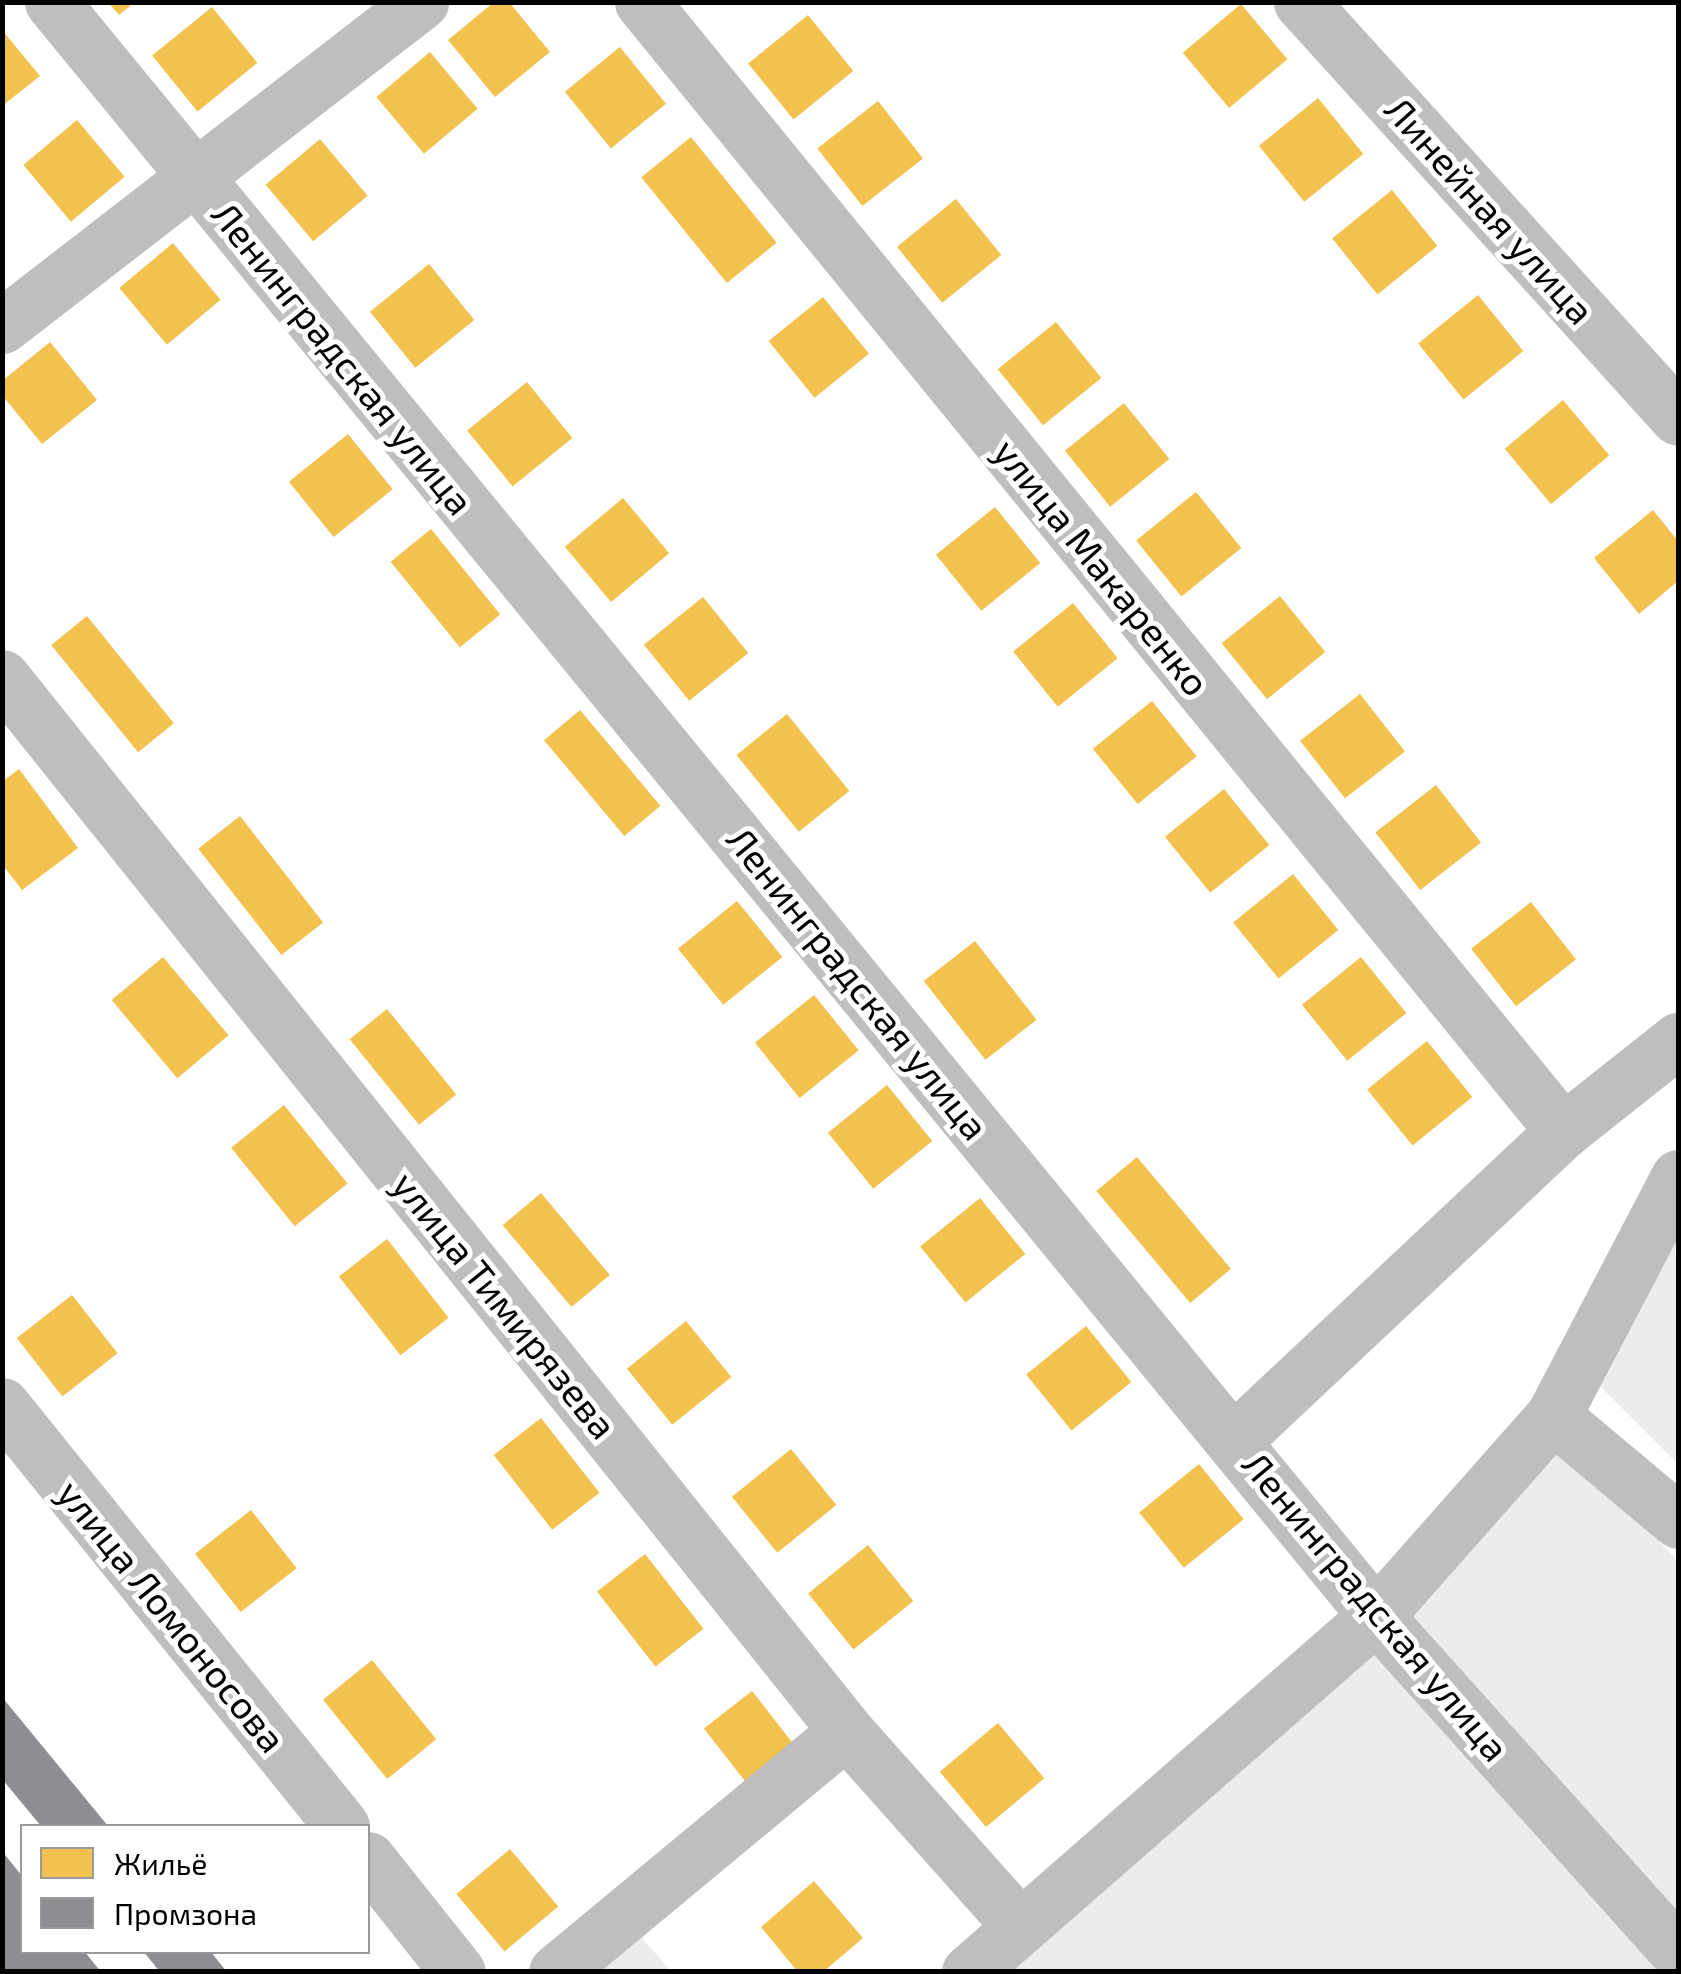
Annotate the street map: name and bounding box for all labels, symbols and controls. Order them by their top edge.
street label: Линейная улица [1376,87,1604,333]
street label: Ленинградская улица [203,192,483,524]
street label: улица Макаренко [985,429,1219,705]
street label: Ленинградская улица [718,817,998,1149]
street label: улица Тимирязева [383,1162,627,1448]
street label: Ленинградская улица [1233,1442,1519,1770]
street label: улица Ломоносова [48,1471,296,1761]
legend [20,1824,370,1954]
text: Жильё [114,1845,207,1881]
text: Промзона [114,1895,257,1931]

